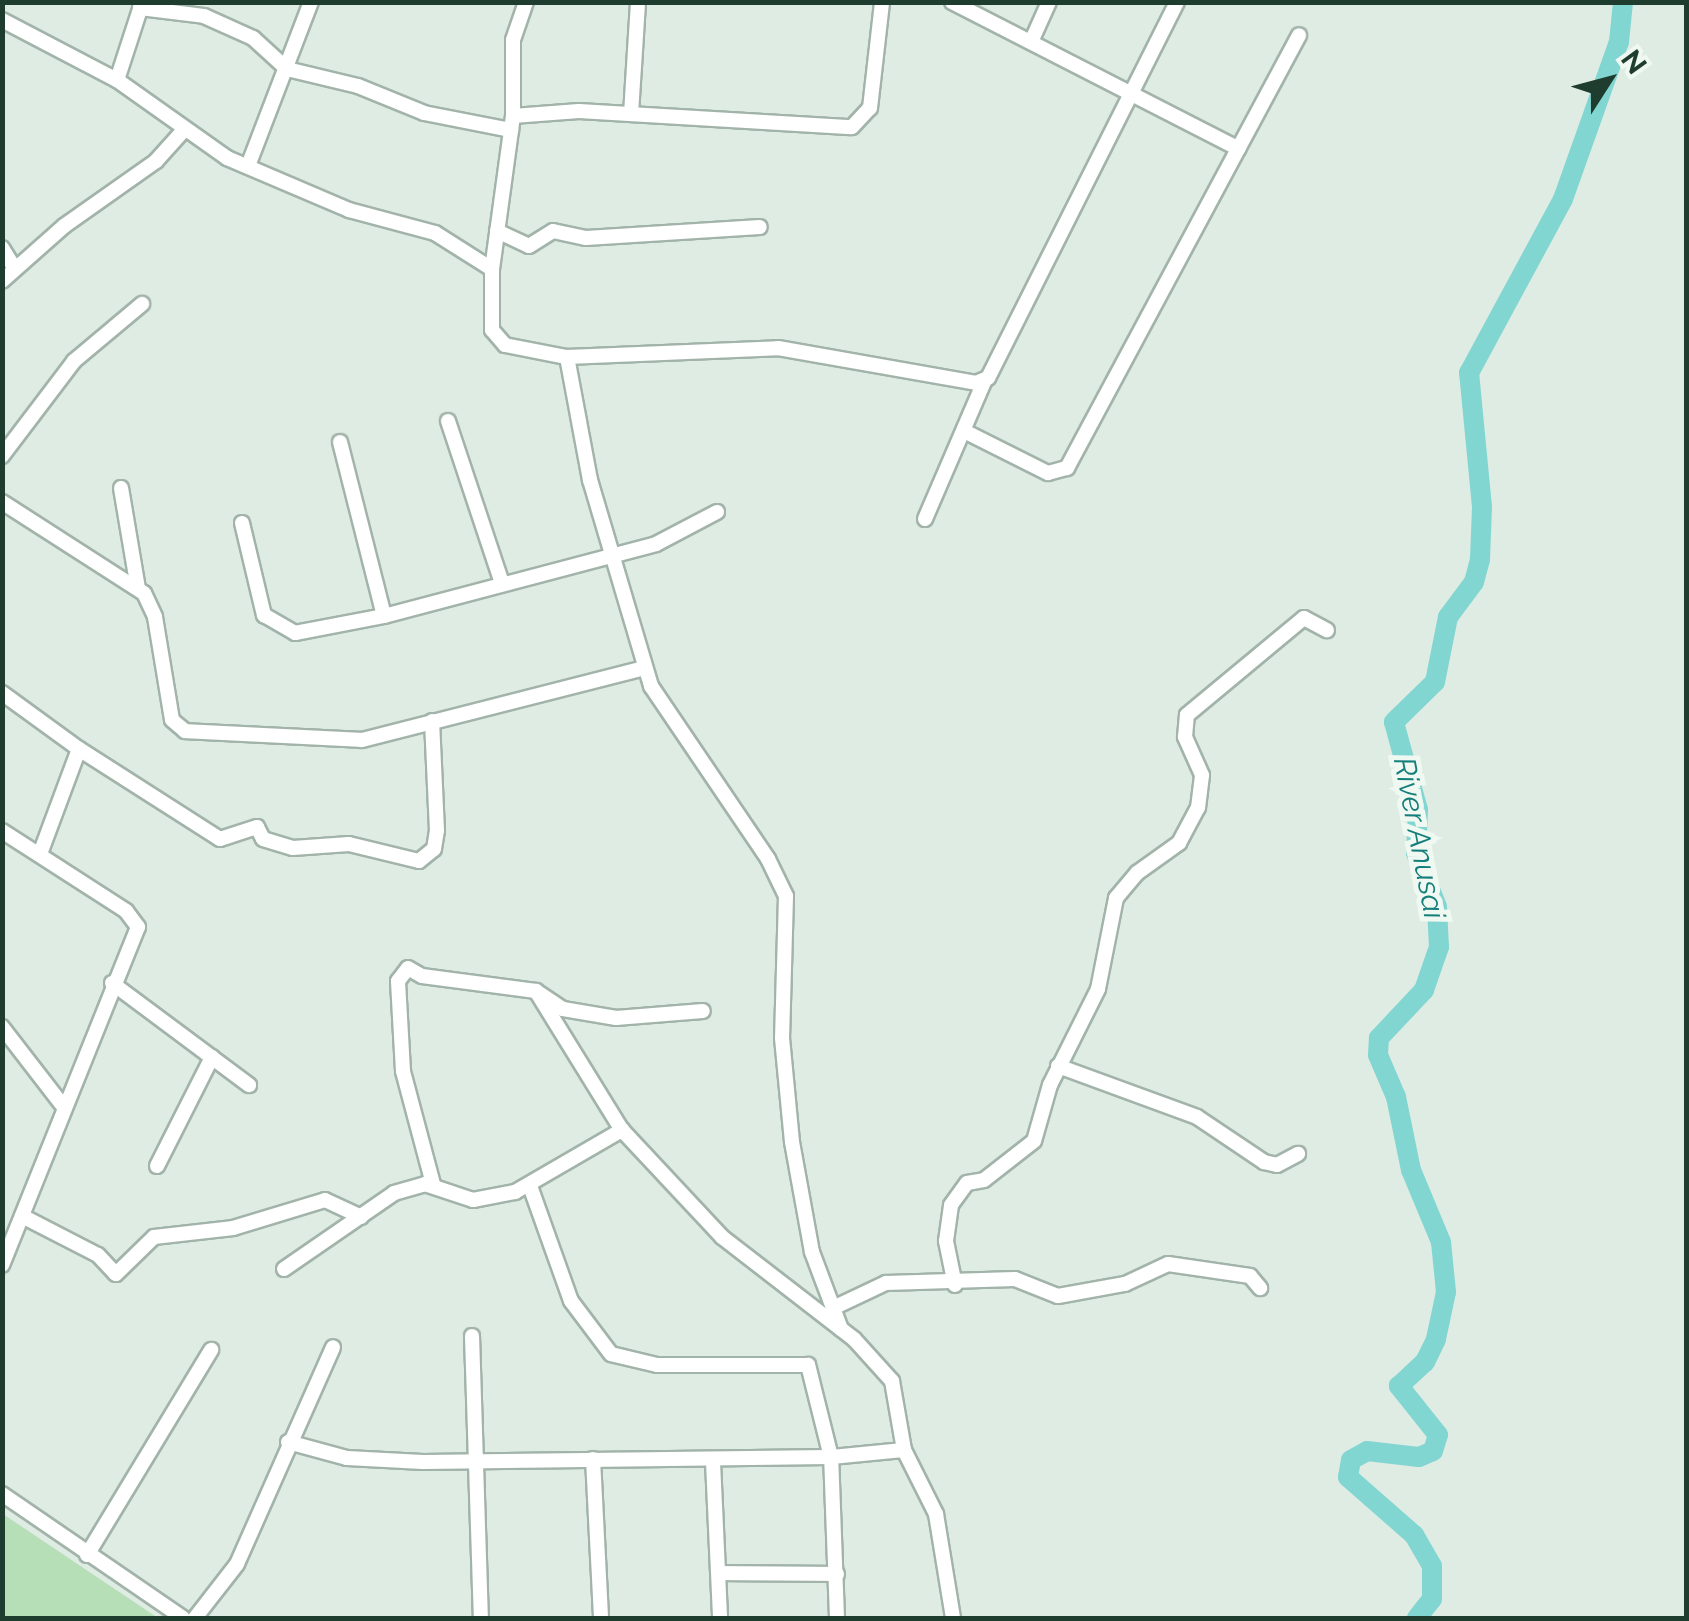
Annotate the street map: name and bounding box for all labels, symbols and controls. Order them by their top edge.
north arrow [1559,30,1659,130]
text: N [1614,44,1653,80]
water label: River Anusai [1386,754,1452,922]

